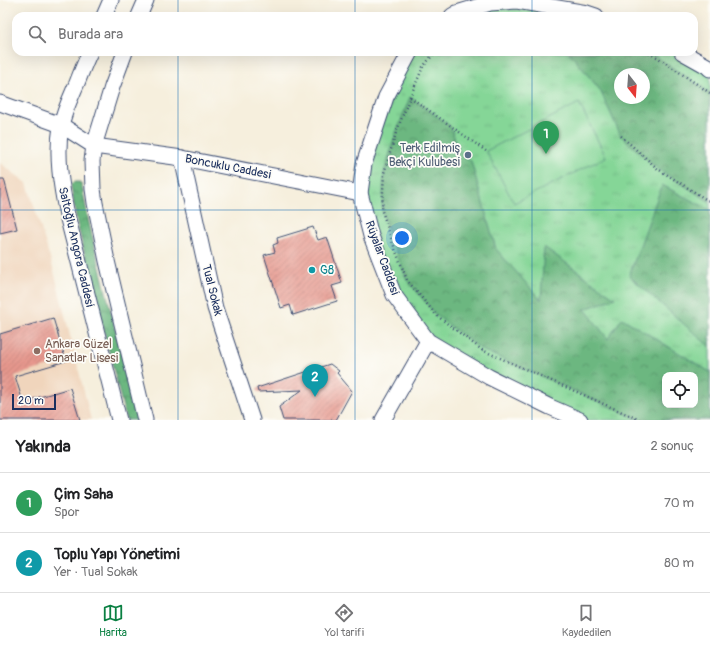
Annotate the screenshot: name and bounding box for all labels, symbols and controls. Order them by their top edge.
search box [12,12,698,56]
icon: search [26,23,48,45]
text: Burada ara [58,25,123,44]
north arrow [614,68,650,104]
pin: 1 [533,121,559,154]
place label: Terk Edilmiş Bekçi Kulubesi [389,141,461,170]
marker: Terk Edilmiş Bekçi Kulubesi [463,150,473,160]
street label: Boncuklu Caddesi [184,151,273,183]
street label: Saltoğlu Angora Caddesi [55,185,97,309]
street label: Rüyalar Caddesi [362,219,402,297]
your location [392,228,412,248]
street label: Tual Sokak [198,263,226,317]
place label: G8 [320,263,334,278]
marker: G8 [307,265,317,275]
place label: Ankara Güzel Sanatlar Lisesi [45,337,119,366]
marker: Ankara Güzel Sanatlar Lisesi [32,346,42,356]
pin: 2 [302,364,328,397]
map controls [662,372,698,408]
button: locate [662,372,698,408]
scale bar [12,392,56,411]
text: 20 m [18,394,44,407]
text: Yakında [16,436,71,457]
text: 2 sonuç [651,438,694,454]
text: Çim Saha [54,485,113,504]
text: 1 [26,495,32,511]
text: 70 m [664,495,694,511]
text: Spor [54,504,79,520]
text: Toplu Yapı Yönetimi [54,545,180,564]
text: 2 [25,555,33,571]
text: 80 m [664,555,694,571]
text: Yer · Tual Sokak [54,564,138,580]
tab: Harita [99,602,127,639]
tab: Yol tarifi [325,602,364,639]
tab: Kaydedilen [562,602,611,639]

